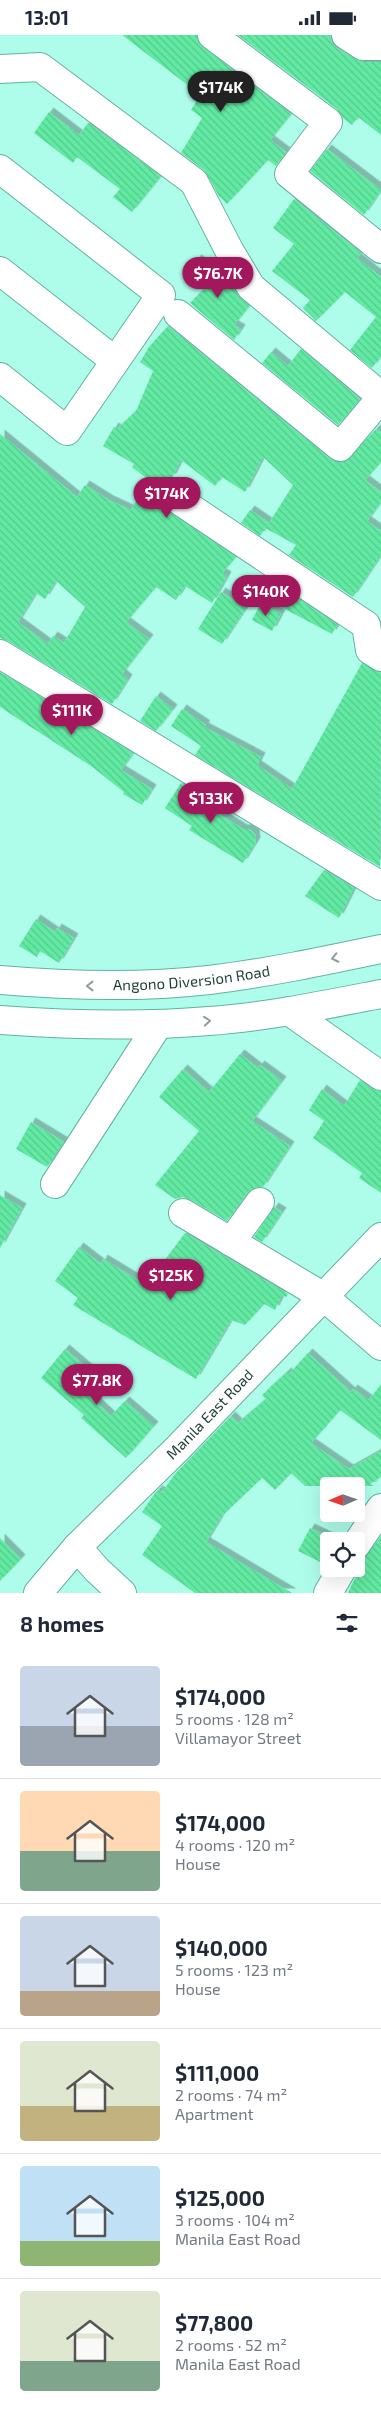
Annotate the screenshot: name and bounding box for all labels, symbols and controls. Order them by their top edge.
text: 13:01 [25,6,69,29]
pin: $174K [186,71,256,113]
text: $174K [199,77,243,96]
pin: $76.7K [177,257,259,299]
text: $76.7K [193,263,243,282]
pin: $174K [132,477,202,519]
text: $174K [145,483,189,502]
pin: $140K [231,575,301,617]
text: $140K [243,581,289,600]
pin: $111K [37,693,107,736]
text: $111K [52,700,92,719]
pin: $133K [176,781,246,824]
text: $133K [189,788,233,807]
one-way arrow [331,952,340,963]
street label: Angono Diversion Road [113,961,271,993]
one-way arrow [85,980,93,991]
one-way arrow [203,1016,211,1027]
pin: $125K [136,1259,206,1301]
text: $125K [149,1265,193,1284]
pin: $77.8K [56,1363,138,1406]
street label: Manila East Road [162,1365,257,1463]
text: $77.8K [72,1370,122,1389]
north arrow [320,1477,365,1523]
map controls [320,1477,365,1577]
button: locate [320,1532,365,1577]
icon: filters [333,1609,361,1637]
text: 8 homes [20,1611,104,1636]
text: $174,000 [175,1684,266,1709]
icon: home [60,1686,120,1746]
text: 5 rooms · 128 m² [175,1709,294,1728]
text: Villamayor Street [175,1728,301,1747]
text: $174,000 [175,1810,266,1835]
icon: home [60,1811,120,1871]
text: 4 rooms · 120 m² [175,1835,295,1854]
text: House [175,1854,221,1873]
text: $140,000 [175,1935,268,1960]
icon: home [60,1936,120,1996]
text: 5 rooms · 123 m² [175,1960,293,1979]
text: House [175,1979,221,1998]
text: $111,000 [175,2060,259,2085]
icon: home [60,2061,120,2121]
text: 2 rooms · 74 m² [175,2085,287,2104]
text: Apartment [175,2104,254,2123]
text: $125,000 [175,2185,265,2210]
icon: home [60,2186,120,2246]
text: 3 rooms · 104 m² [175,2210,295,2229]
text: Manila East Road [175,2229,301,2248]
text: $77,800 [175,2310,253,2335]
icon: home [60,2311,120,2371]
text: 2 rooms · 52 m² [175,2335,287,2354]
text: Manila East Road [175,2354,301,2373]

